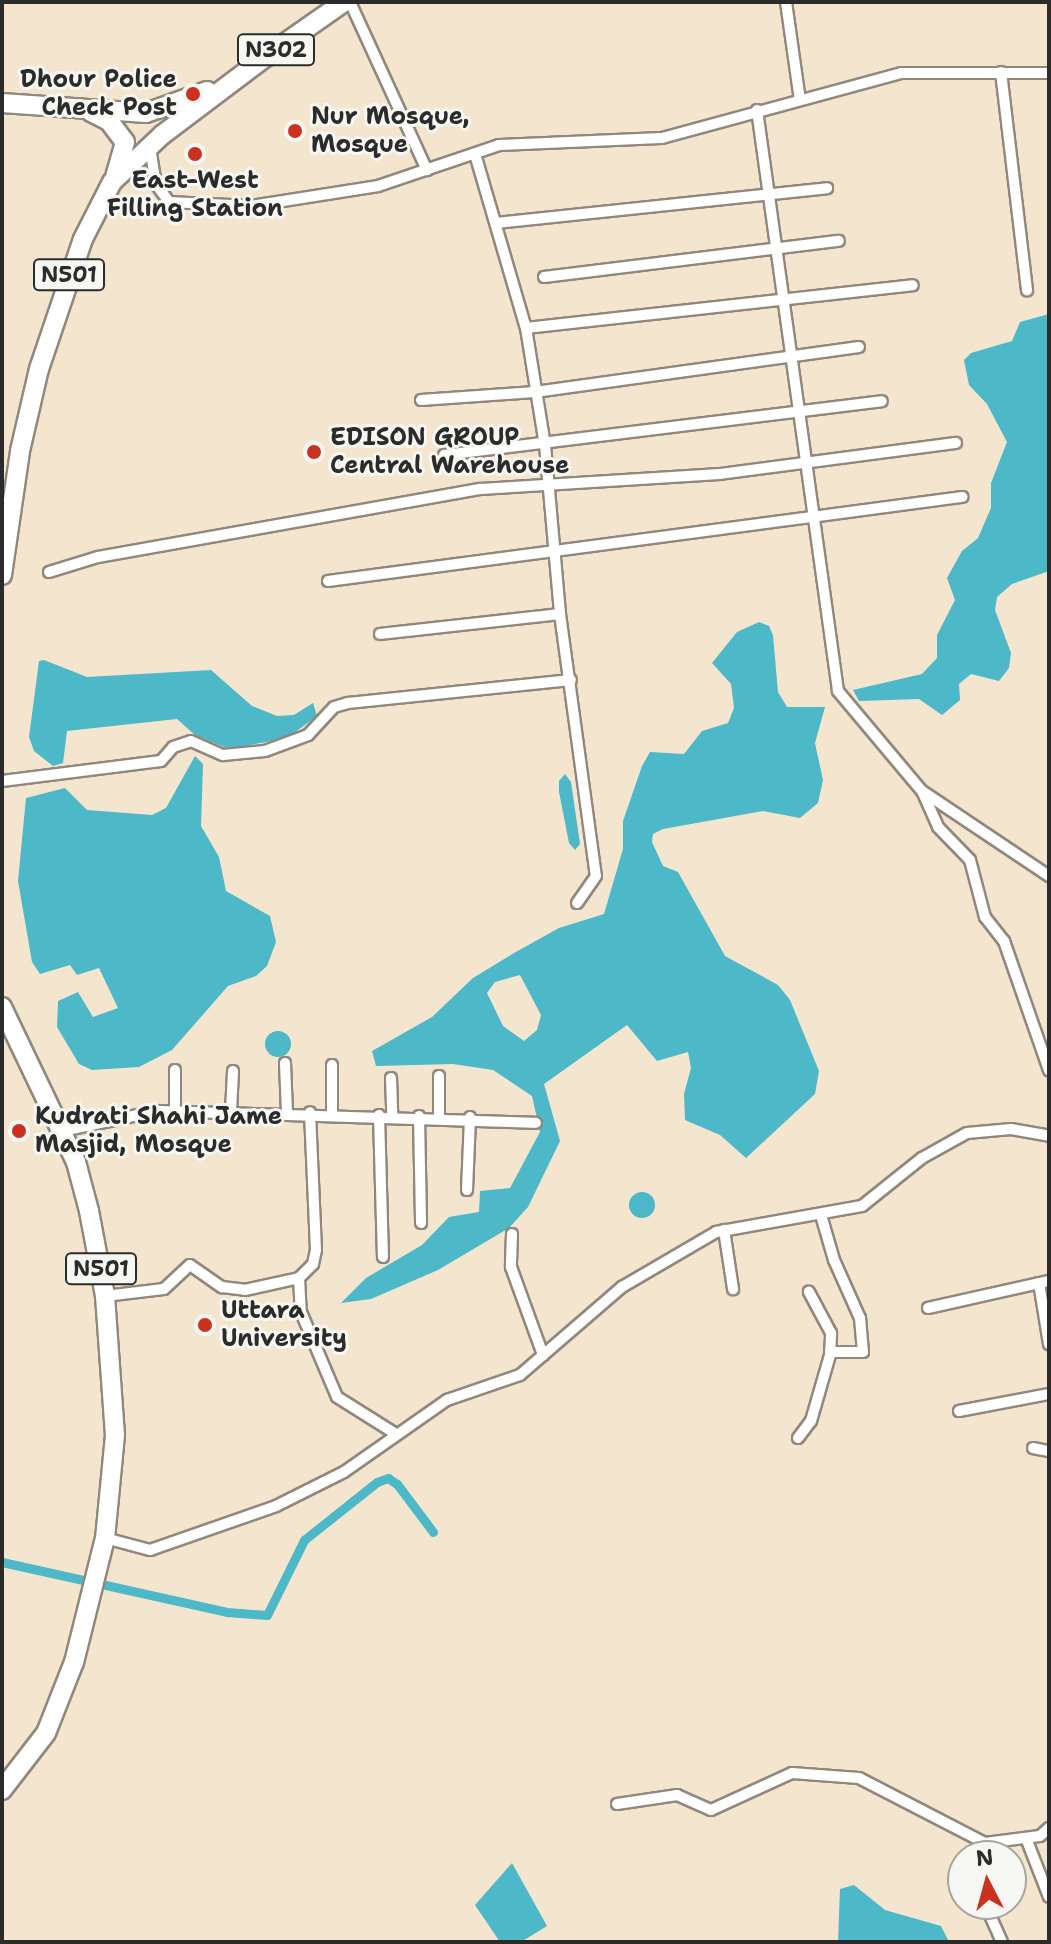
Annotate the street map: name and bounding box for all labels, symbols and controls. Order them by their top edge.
road number: N302 [236,32,316,68]
place label: Dhour Police Check Post [20,66,177,122]
marker: Dhour Police Check Post [184,85,202,103]
place label: Nur Mosque, Mosque [311,103,470,159]
marker: Nur Mosque, Mosque [286,122,304,140]
marker: East-West Filling Station [186,145,204,163]
place label: East-West Filling Station [107,167,283,223]
road number: N501 [33,257,105,293]
place label: EDISON GROUP Central Warehouse [330,424,569,480]
marker: EDISON GROUP Central Warehouse [305,443,323,461]
place label: Kudrati Shahi Jame Masjid, Mosque [35,1103,282,1159]
marker: Kudrati Shahi Jame Masjid, Mosque [10,1122,28,1140]
road number: N501 [65,1251,137,1287]
place label: Uttara University [221,1297,347,1353]
marker: Uttara University [196,1316,214,1334]
north arrow [947,1840,1027,1920]
text: N [974,1842,995,1873]

